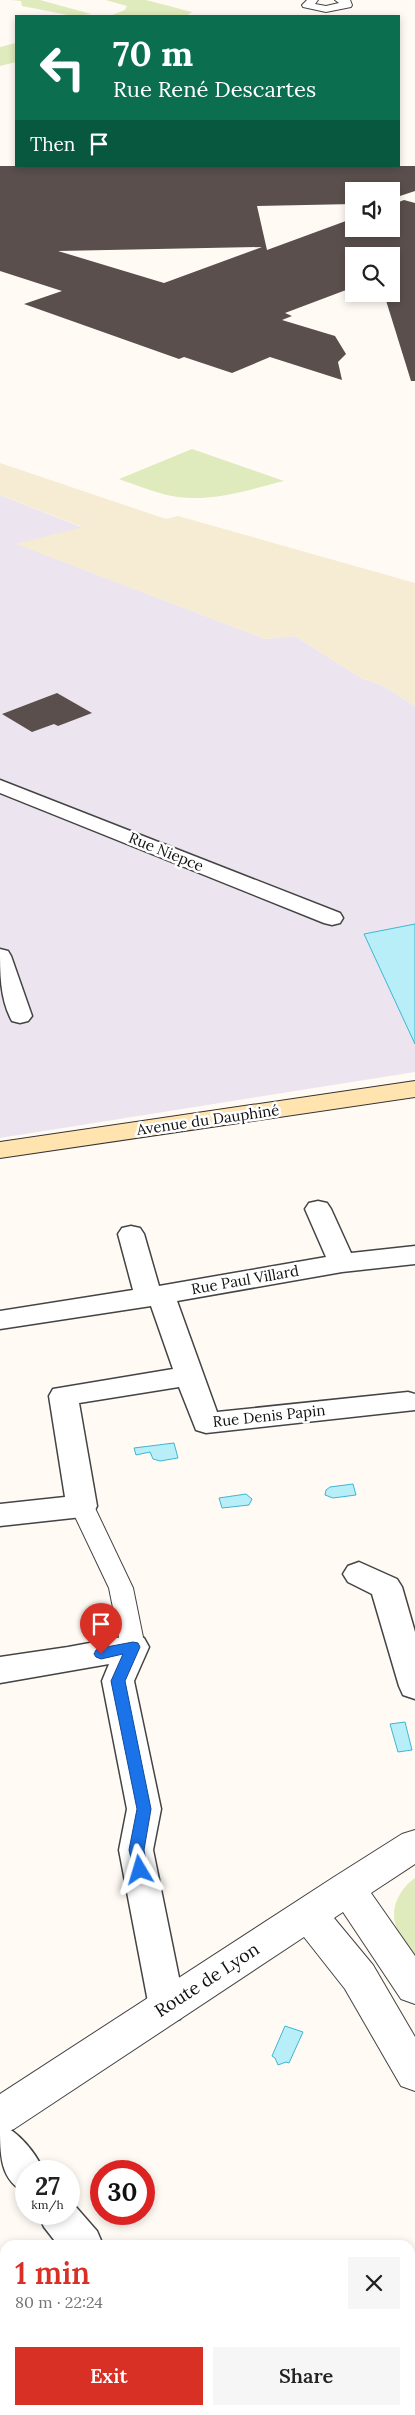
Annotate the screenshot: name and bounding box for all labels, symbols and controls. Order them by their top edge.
text: 70 m [113,31,193,76]
icon: left [30,35,95,100]
text: Rue René Descartes [113,75,316,103]
icon: arrive [85,130,113,158]
text: Then [30,132,75,156]
map controls [345,182,400,302]
button: sound [345,182,400,237]
button: search [345,247,400,302]
street label: Rue Niepce [126,828,206,875]
street label: Avenue du Dauphiné [134,1100,280,1139]
street label: Rue Paul Villard [190,1261,300,1298]
street label: Rue Denis Papin [212,1400,326,1431]
pin [80,1603,122,1654]
icon: arrive [87,1610,115,1638]
position arrow [113,1843,165,1895]
street label: Route de Lyon [150,1937,263,2022]
speed limit sign: 30 [90,2160,155,2225]
text: 27 [35,2170,60,2202]
text: km/h [31,2197,64,2212]
text: 1 min [15,2254,90,2292]
button: close [348,2257,400,2309]
text: 80 m · 22:24 [15,2292,103,2312]
button: Exit [15,2347,203,2405]
button: Share [213,2347,400,2405]

